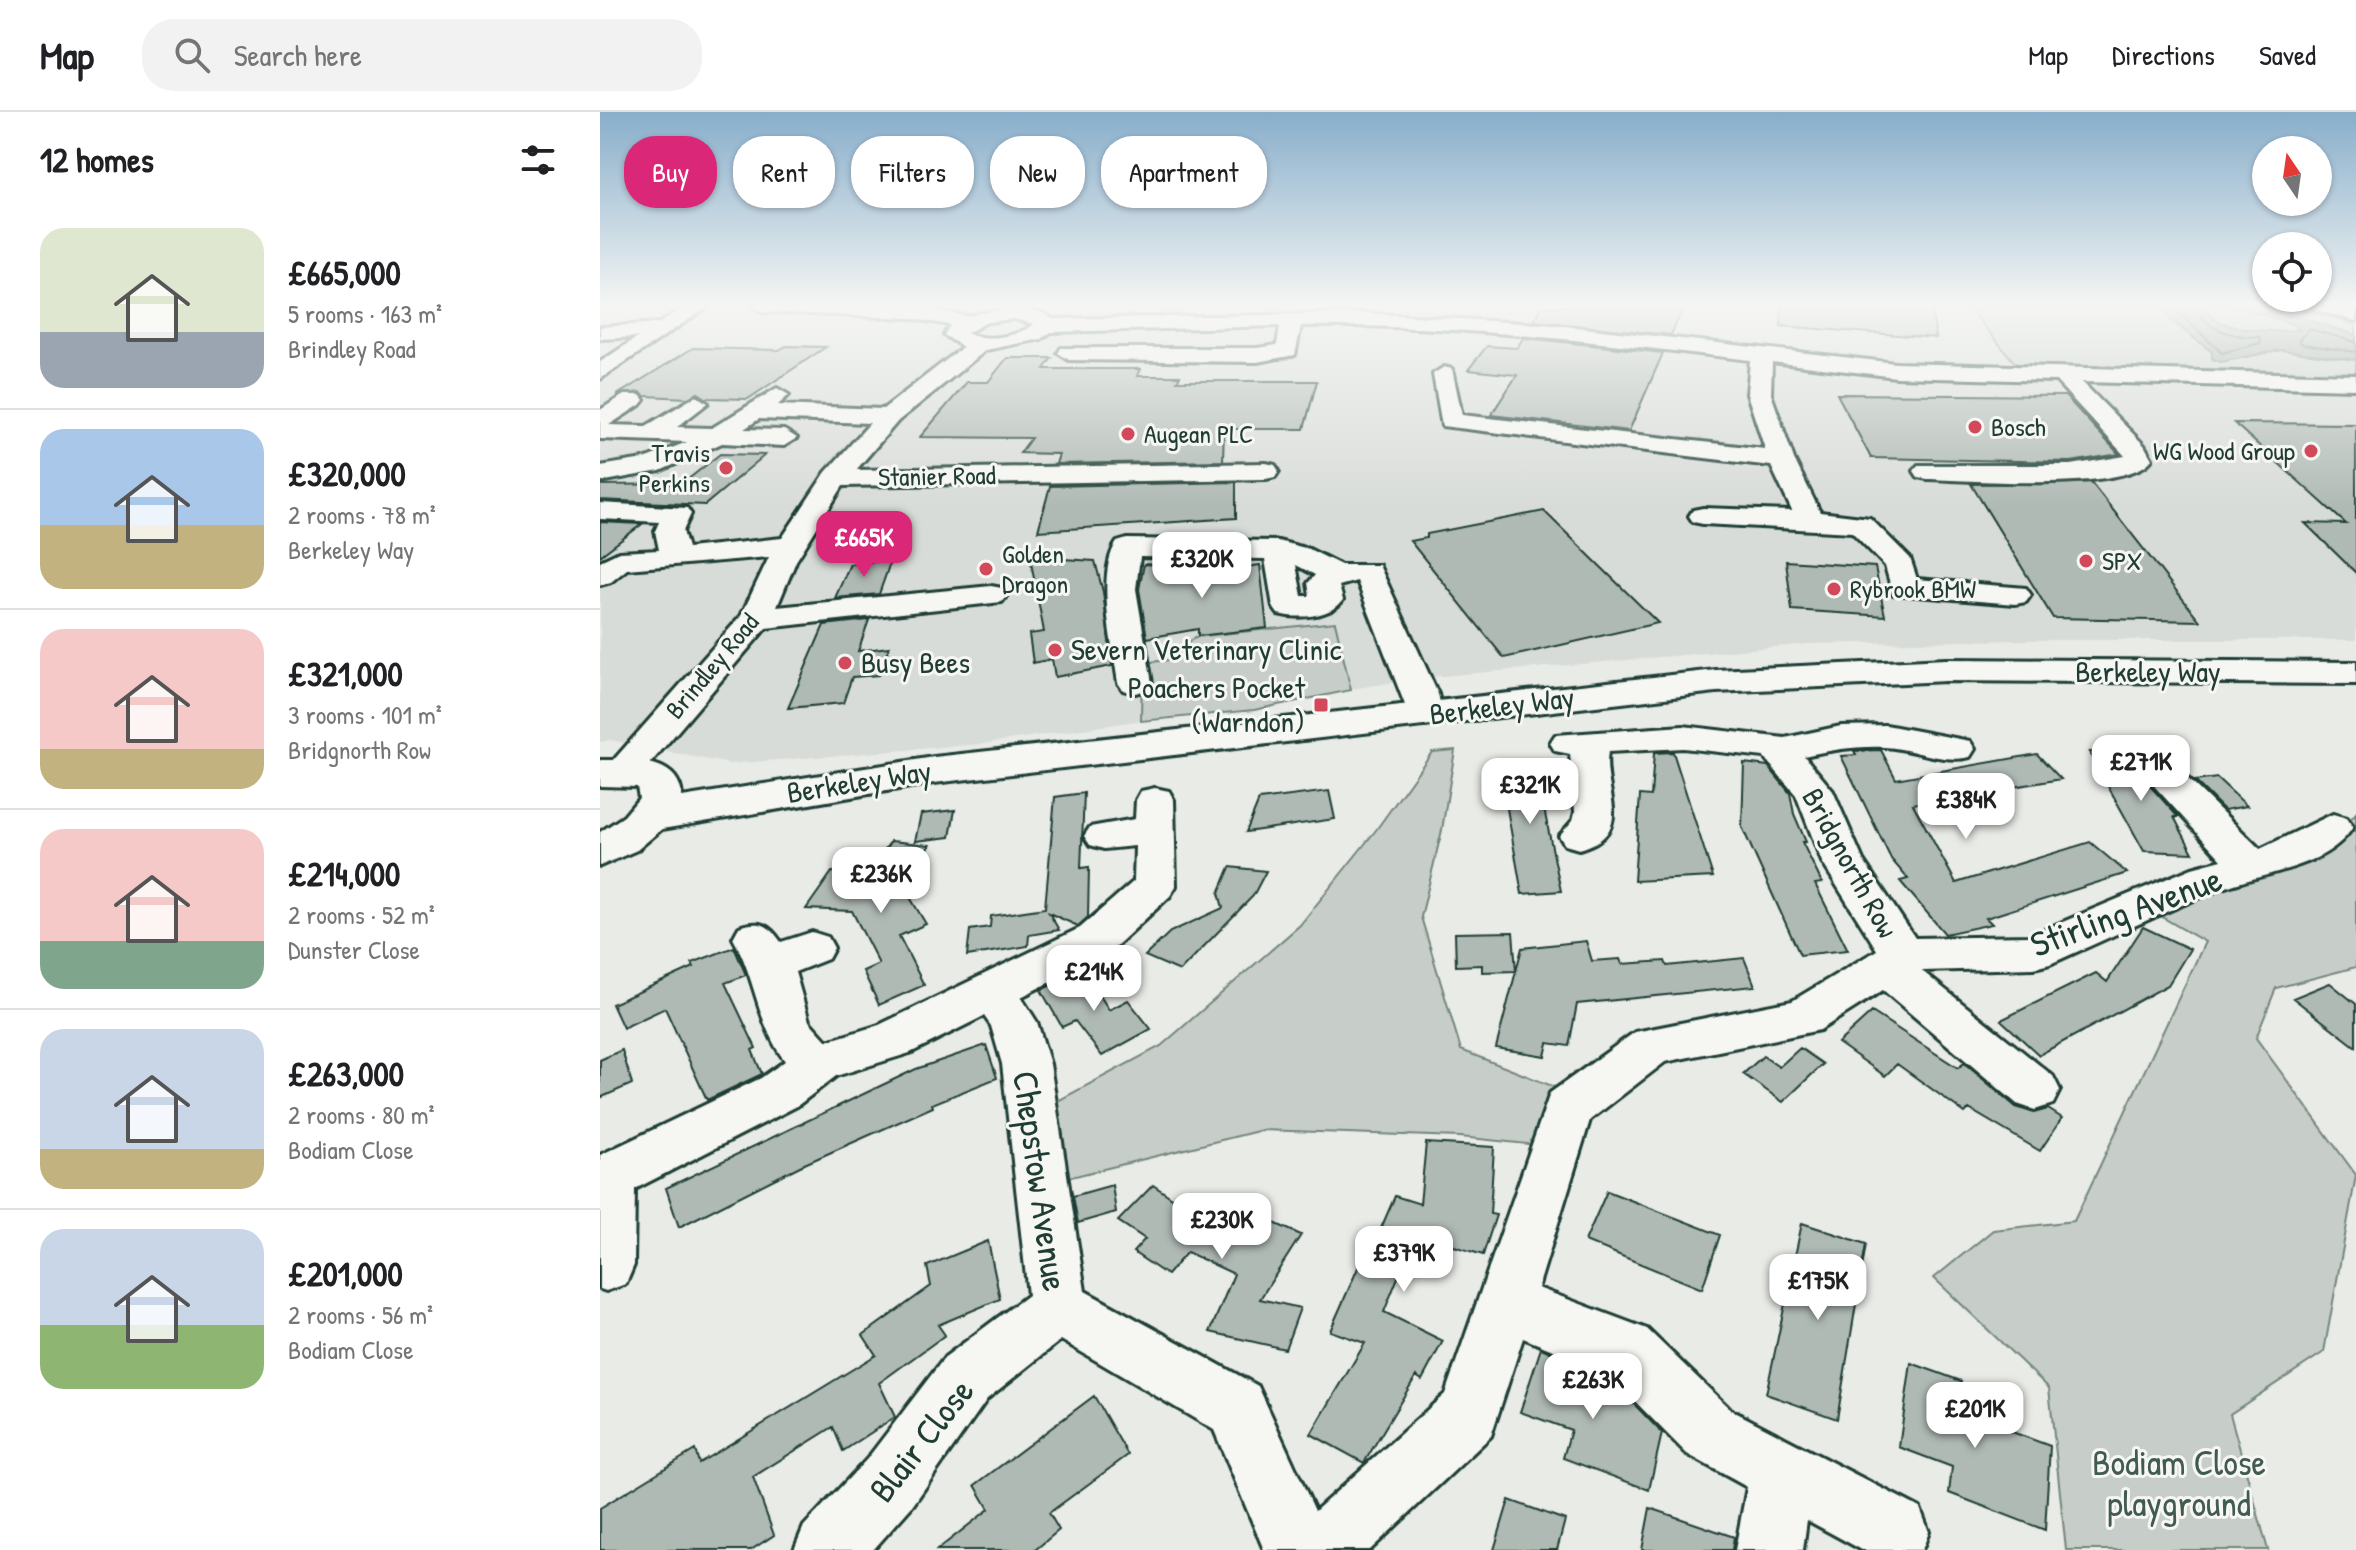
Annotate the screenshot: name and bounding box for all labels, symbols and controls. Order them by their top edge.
search box [142,19,702,91]
text: Map [40,29,94,81]
icon: search [170,33,214,77]
text: Search here [234,35,362,75]
text: Map [2028,36,2068,74]
text: Directions [2112,36,2215,74]
text: Saved [2259,36,2316,74]
chip: Buy [624,136,717,208]
chip: Rent [733,136,835,208]
chip: Filters [851,136,974,208]
chip: New [990,136,1085,208]
chip: Apartment [1101,136,1267,208]
north arrow [2252,136,2332,216]
map controls [2252,136,2332,312]
text: 12 homes [40,137,154,183]
icon: filters [516,138,560,182]
button: locate [2252,232,2332,312]
text: £665,000 [288,250,401,296]
icon: home [104,260,200,356]
text: 5 rooms · 163 m² [288,296,442,331]
text: Brindley Road [288,331,416,366]
place label: Bosch [1991,409,2046,444]
place label: Augean PLC [1144,416,1253,451]
marker: Bosch [1966,418,1984,436]
marker: Augean PLC [1119,425,1137,443]
place label: WG Wood Group [2153,433,2295,468]
place label: Travis Perkins [639,435,710,500]
marker: WG Wood Group [2302,442,2320,460]
text: £320,000 [288,451,406,497]
street label: Stanier Road [878,457,996,494]
marker: Travis Perkins [717,459,735,477]
icon: home [104,461,200,557]
text: 2 rooms · 78 m² [288,497,436,532]
pin: £665K [808,511,920,579]
text: £665K [834,519,894,554]
text: Berkeley Way [288,532,414,567]
pin: £320K [1146,532,1258,600]
place label: Golden Dragon [1002,536,1068,601]
text: £320K [1170,540,1234,575]
place label: SPX [2102,543,2142,578]
marker: SPX [2077,552,2095,570]
marker: Golden Dragon [977,560,995,578]
place label: Rybrook BMW [1850,571,1976,606]
marker: Rybrook BMW [1825,580,1843,598]
street label: Brindley Road [657,605,766,726]
place label: Severn Veterinary Clinic [1071,629,1342,669]
marker: Severn Veterinary Clinic [1046,641,1064,659]
place label: Busy Bees [861,642,970,682]
text: £321,000 [288,651,403,697]
street label: Berkeley Way [2075,651,2221,691]
marker: Busy Bees [836,654,854,672]
icon: home [104,661,200,757]
place label: Poachers Pocket (Warndon) [1128,667,1306,741]
street label: Berkeley Way [1427,676,1577,734]
marker: Poachers Pocket (Warndon) [1312,696,1330,714]
text: 3 rooms · 101 m² [288,697,442,732]
text: Bridgnorth Row [288,732,431,767]
pin: £271K [2085,735,2197,803]
text: £271K [2110,743,2172,778]
street label: Berkeley Way [784,750,934,812]
pin: £321K [1474,758,1586,826]
text: £321K [1499,766,1561,801]
pin: £384K [1910,773,2022,841]
street label: Bridgnorth Row [1793,781,1908,944]
text: £384K [1936,781,1996,816]
pin: £236K [825,847,937,915]
text: £214,000 [288,851,400,897]
street label: Stirling Avenue [2023,853,2228,968]
text: £236K [850,855,912,890]
icon: home [104,861,200,957]
text: 2 rooms · 52 m² [288,897,435,932]
text: Dunster Close [288,932,420,967]
pin: £214K [1038,945,1150,1013]
text: £214K [1064,953,1124,988]
text: £263,000 [288,1051,404,1097]
icon: home [104,1061,200,1157]
street label: Chepstow Avenue [1002,1068,1081,1294]
text: 2 rooms · 80 m² [288,1097,435,1132]
text: Bodiam Close [288,1132,413,1167]
pin: £230K [1166,1193,1278,1261]
text: £230K [1190,1201,1254,1236]
pin: £379K [1348,1226,1460,1294]
text: £379K [1373,1234,1435,1269]
text: £201,000 [288,1251,403,1297]
pin: £175K [1762,1254,1874,1322]
icon: home [104,1261,200,1357]
text: £175K [1787,1262,1849,1297]
text: 2 rooms · 56 m² [288,1297,433,1332]
text: Bodiam Close [288,1332,413,1367]
pin: £263K [1537,1353,1649,1421]
text: £263K [1562,1361,1624,1396]
street label: Blair Close [857,1368,984,1512]
pin: £201K [1919,1382,2031,1450]
text: £201K [1944,1390,2006,1425]
park label: Bodiam Close playground [2092,1437,2266,1527]

